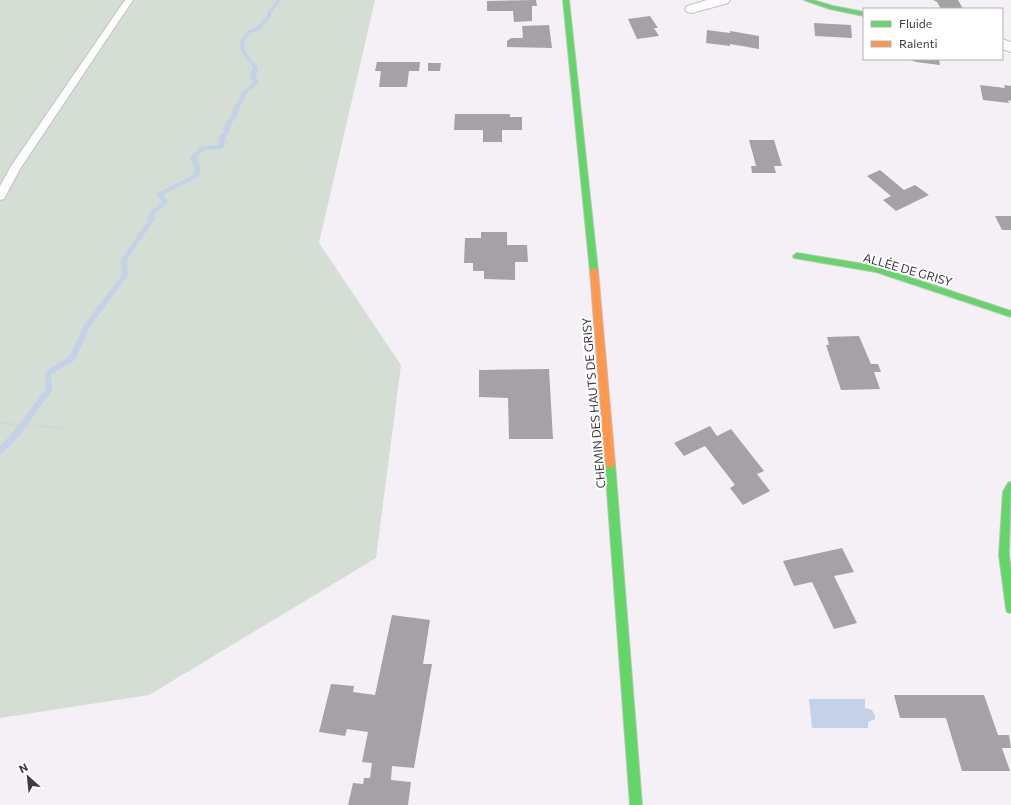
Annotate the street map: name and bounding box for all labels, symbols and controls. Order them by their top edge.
legend [863,8,1003,60]
text: Fluide [899,16,932,30]
text: Ralenti [899,36,938,50]
street label: ALLÉE DE GRISY [862,250,954,288]
street label: CHEMIN DES HAUTS DE GRISY [579,317,607,489]
north arrow [8,757,48,797]
text: N [17,760,30,775]

